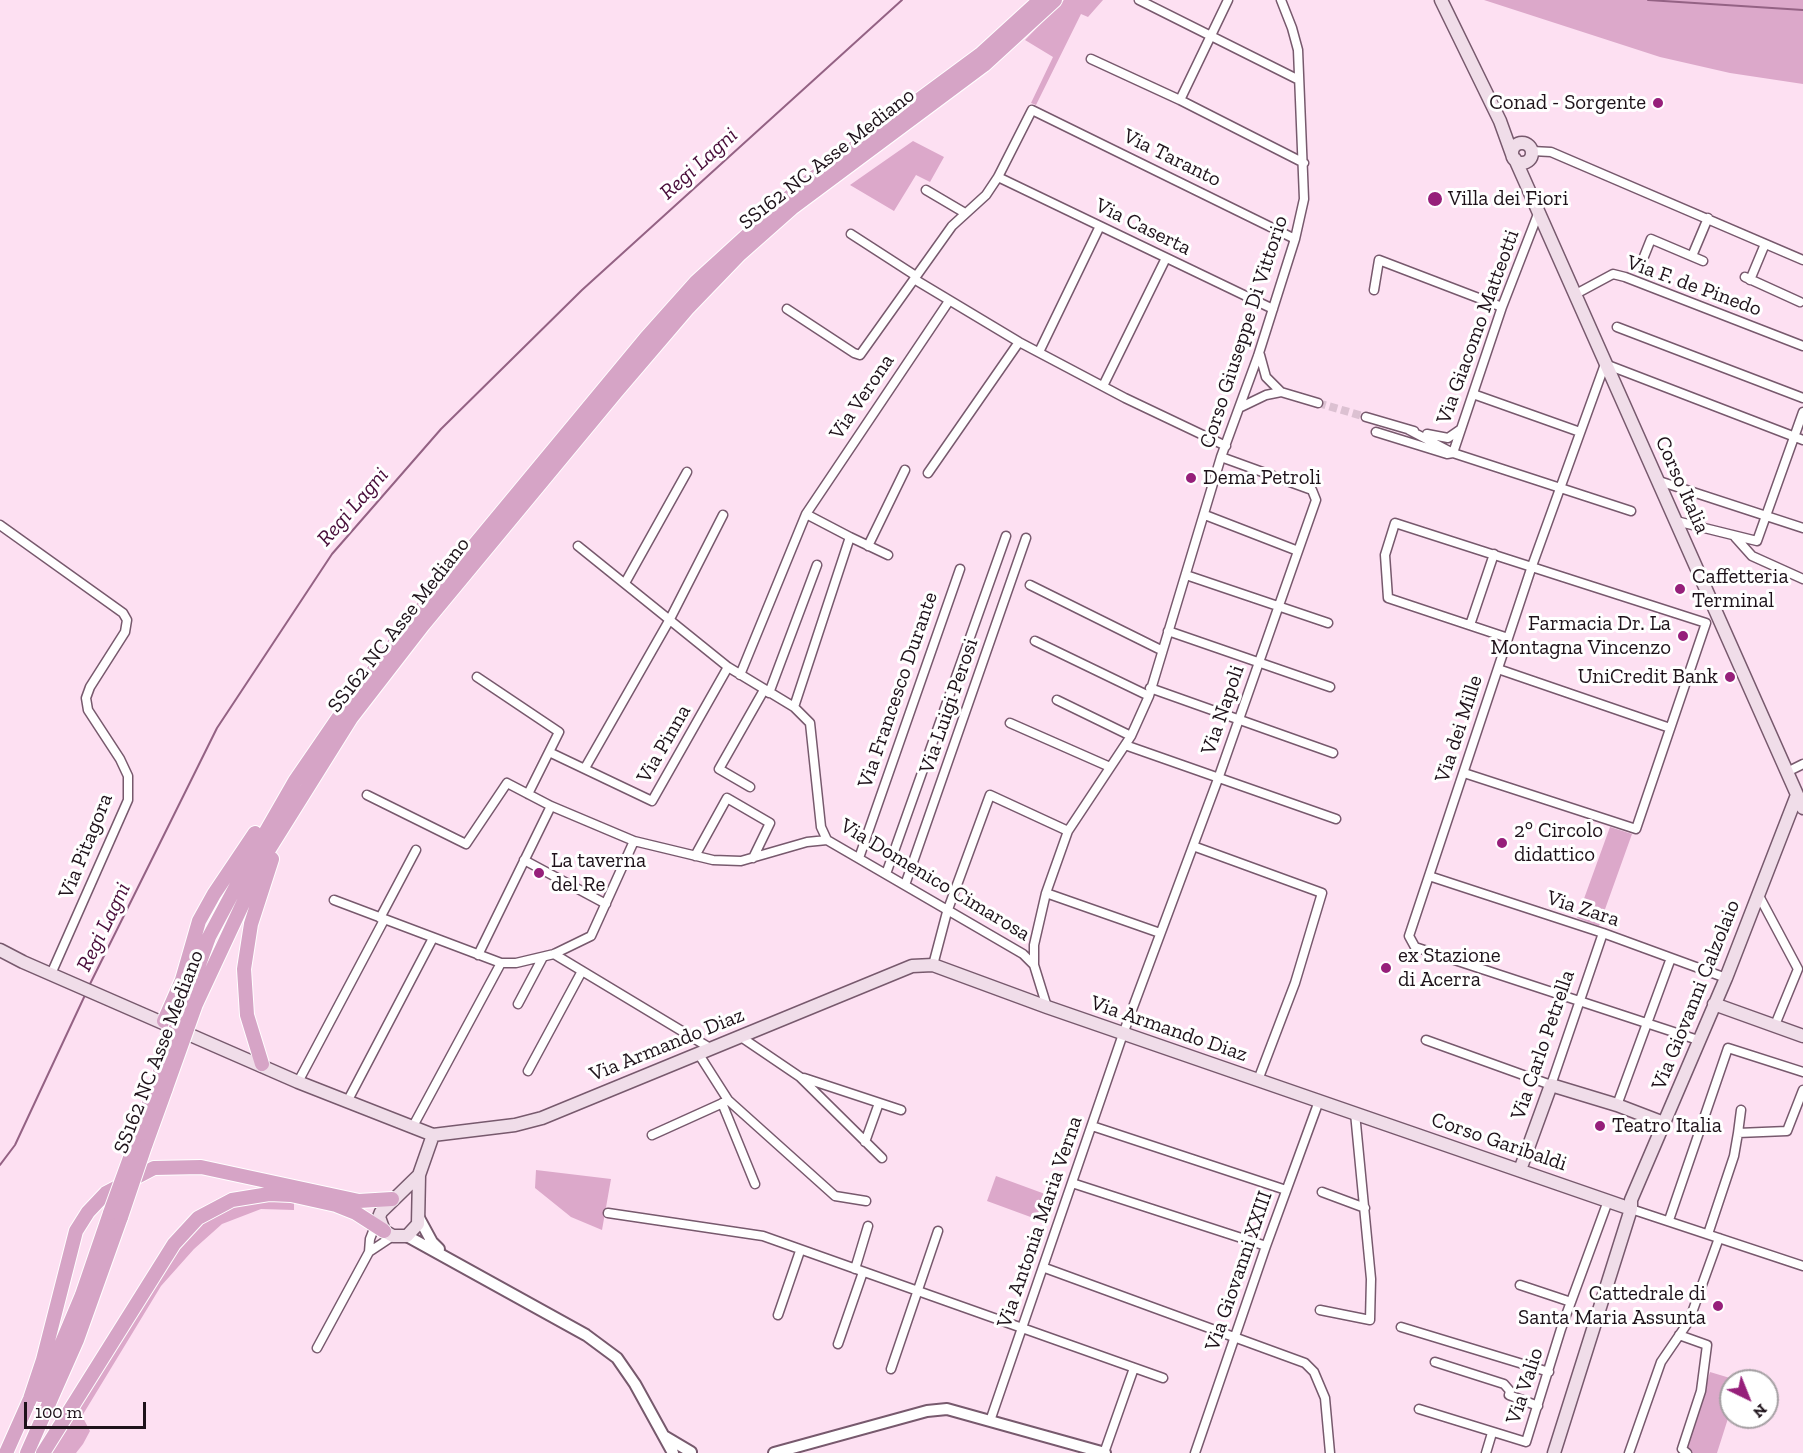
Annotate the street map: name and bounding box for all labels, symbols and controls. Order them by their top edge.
street label: SS162 NC Asse Mediano [734,83,920,235]
place label: Conad - Sorgente [1489,90,1646,116]
marker: Conad - Sorgente [1651,96,1665,110]
water label: Regi Lagni [655,122,743,206]
street label: Via Taranto [1119,123,1225,193]
place label: Villa dei Fiori [1448,186,1568,212]
marker: Villa dei Fiori [1426,190,1444,208]
street label: Via Caserta [1091,193,1195,261]
street label: Corso Giuseppe Di Vittorio [1194,212,1294,452]
street label: Via Giacomo Matteotti [1431,226,1525,428]
street label: Via F. de Pinedo [1623,250,1765,322]
street label: Via Verona [824,349,900,445]
street label: Corso Italia [1649,432,1715,538]
water label: Regi Lagni [312,462,394,552]
place label: Dema Petroli [1203,465,1321,491]
marker: Dema Petroli [1184,471,1198,485]
street label: SS162 NC Asse Mediano [323,532,475,718]
place label: Caffetteria Terminal [1692,564,1789,614]
marker: Caffetteria Terminal [1673,582,1687,596]
street label: Via Francesco Durante [853,589,943,791]
place label: Farmacia Dr. La Montagna Vincenzo [1491,611,1671,661]
marker: Farmacia Dr. La Montagna Vincenzo [1676,629,1690,643]
street label: Via Luigi Perosi [914,635,984,777]
street label: Via Napoli [1196,662,1250,758]
place label: UniCredit Bank [1578,664,1718,690]
marker: UniCredit Bank [1723,670,1737,684]
street label: Via dei Mille [1430,672,1488,786]
street label: Via Pinna [632,700,696,788]
street label: Via Pitagora [54,790,118,902]
street label: Via Domenico Cimarosa [835,813,1035,947]
place label: 2° Circolo didattico [1514,818,1603,868]
marker: 2° Circolo didattico [1495,836,1509,850]
place label: La taverna del Re [551,848,646,898]
marker: La taverna del Re [532,866,546,880]
water label: Regi Lagni [71,878,137,976]
street label: Via Zara [1543,885,1623,933]
street label: Via Giovanni Calzolaio [1646,896,1746,1094]
place label: ex Stazione di Acerra [1398,943,1501,993]
street label: SS162 NC Asse Mediano [109,947,209,1157]
marker: ex Stazione di Acerra [1379,961,1393,975]
street label: Via Carlo Petrella [1506,967,1580,1123]
street label: Via Armando Diaz [1087,990,1251,1068]
street label: Via Armando Diaz [586,1003,748,1087]
street label: Corso Garibaldi [1428,1107,1570,1177]
street label: Via Antonia Maria Verna [992,1113,1088,1331]
place label: Teatro Italia [1612,1113,1722,1139]
marker: Teatro Italia [1593,1119,1607,1133]
street label: Via Giovanni XXIII [1200,1188,1278,1354]
place label: Cattedrale di Santa Maria Assunta [1518,1281,1706,1331]
marker: Cattedrale di Santa Maria Assunta [1711,1299,1725,1313]
street label: Via Valio [1501,1345,1549,1427]
north arrow [1719,1369,1779,1429]
scale bar [27,1390,148,1428]
text: N [1749,1400,1771,1422]
text: 100 m [35,1401,82,1423]

